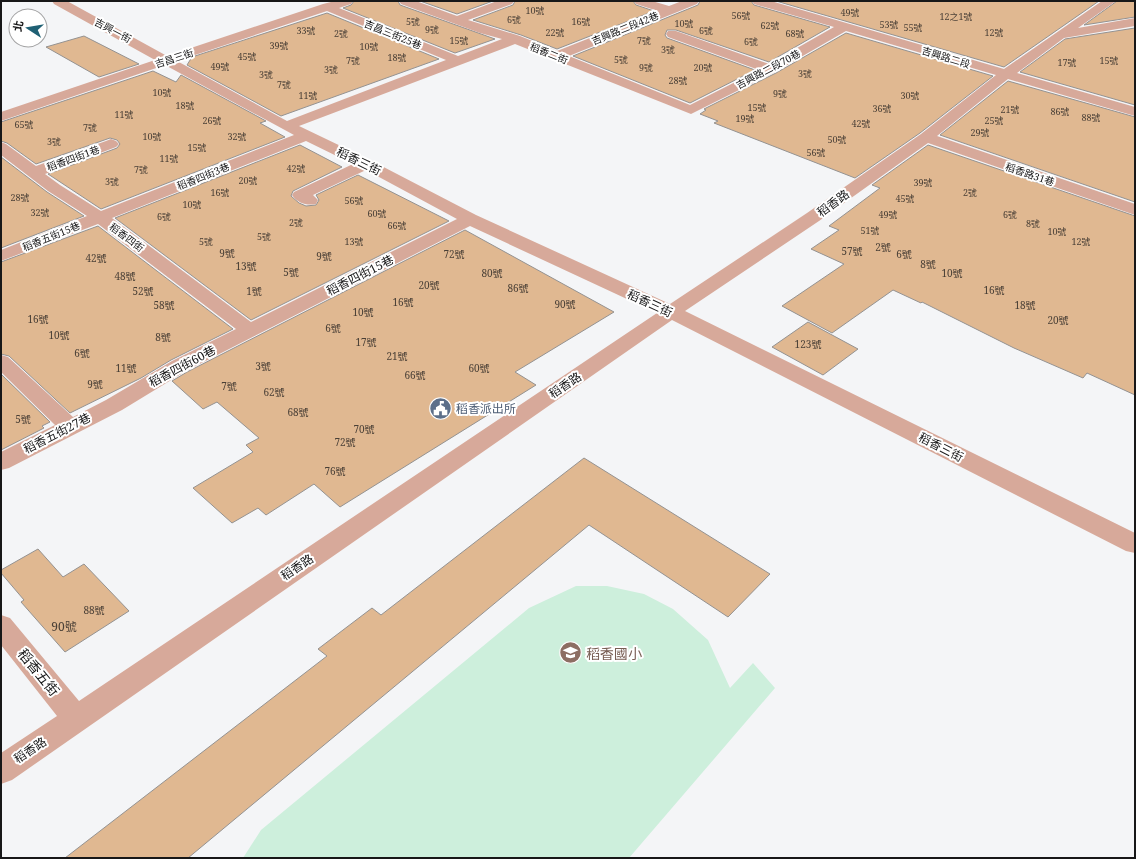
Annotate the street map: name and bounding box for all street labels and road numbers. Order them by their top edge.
street label: 吉興路二段42巷 [589,8,661,48]
street label: 吉興一街 [92,14,134,46]
street label: 吉昌三街25巷 [362,16,424,52]
street label: 稻香二街 [528,39,570,67]
street label: 吉興路二段 [920,43,972,71]
street label: 吉昌三街 [153,45,195,71]
street label: 吉興路二段70巷 [733,46,803,92]
street label: 稻香四街1巷 [44,142,102,174]
street label: 稻香三街 [334,143,384,179]
street label: 稻香四街3巷 [175,159,231,193]
street label: 稻香路31巷 [1004,159,1056,189]
street label: 稻香路 [813,186,853,220]
street label: 稻香五街15巷 [20,218,82,254]
street label: 稻香四街 [107,219,147,255]
street label: 稻香四街15巷 [323,251,397,299]
street label: 稻香三街 [625,285,675,321]
street label: 稻香四街60巷 [146,341,218,391]
street label: 稻香路 [545,368,585,402]
street label: 稻香五街27巷 [20,409,94,457]
street label: 稻香三街 [916,429,966,465]
street label: 稻香路 [277,550,317,584]
street label: 稻香五街 [14,644,64,700]
street label: 稻香路 [10,733,50,767]

